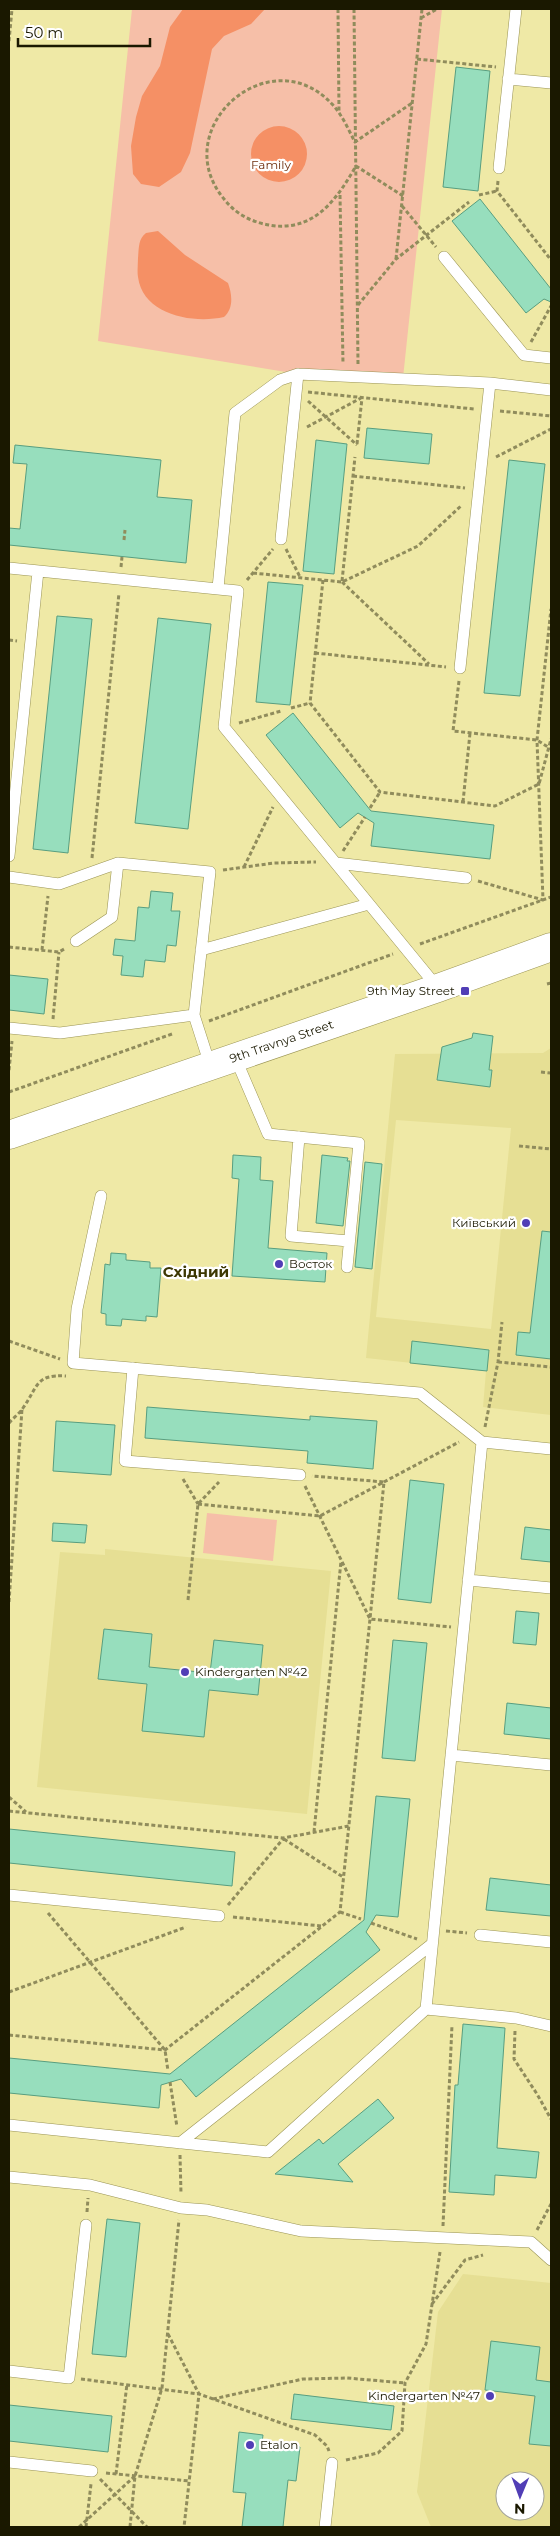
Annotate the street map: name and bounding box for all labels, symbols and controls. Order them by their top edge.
scale bar [18,15,150,47]
text: 50 m [25,23,63,42]
park label: Family [251,157,292,172]
place label: 9th May Street [367,983,455,998]
marker: 9th May Street [459,985,471,997]
street label: 9th Travnya Street [227,1016,335,1066]
place label: Київський [452,1215,516,1230]
marker: Київський [520,1217,532,1229]
place label: Восток [289,1256,332,1271]
marker: Восток [273,1258,285,1270]
district label: Східний [163,1262,229,1281]
place label: Kindergarten №42 [195,1664,307,1679]
marker: Kindergarten №42 [179,1666,191,1678]
place label: Kindergarten №47 [368,2388,480,2403]
marker: Kindergarten №47 [484,2390,496,2402]
place label: Etalon [260,2437,298,2452]
marker: Etalon [244,2439,256,2451]
north arrow [495,2471,545,2521]
text: N [514,2500,526,2518]

